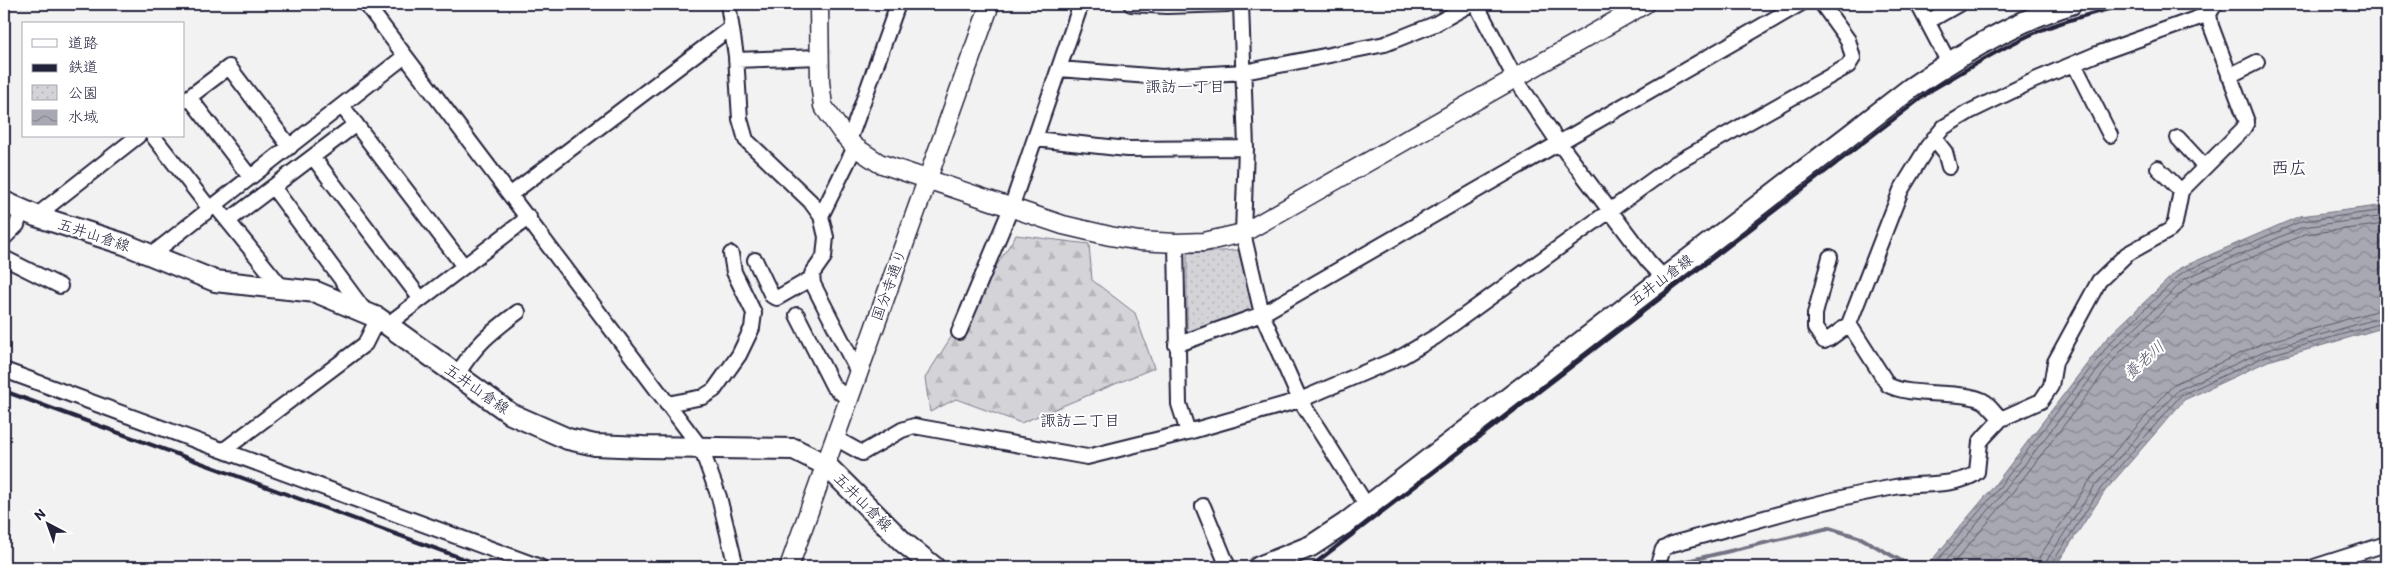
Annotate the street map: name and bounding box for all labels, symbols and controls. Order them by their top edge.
legend [22,22,185,138]
text: 道路 [68,34,98,52]
text: 鉄道 [68,58,98,76]
district label: 諏訪一丁目 [1145,77,1225,96]
text: 公園 [68,84,98,102]
text: 水域 [68,108,98,126]
district label: 西広 [2271,157,2307,179]
street label: 五井山倉線 [56,215,132,255]
street label: 国分寺通り [868,247,910,323]
street label: 五井山倉線 [1626,250,1696,310]
water label: 養老川 [2120,337,2168,383]
street label: 五井山倉線 [441,360,513,418]
district label: 諏訪二丁目 [1040,411,1120,430]
street label: 五井山倉線 [830,469,896,535]
north arrow [22,498,72,548]
text: N [31,505,49,524]

